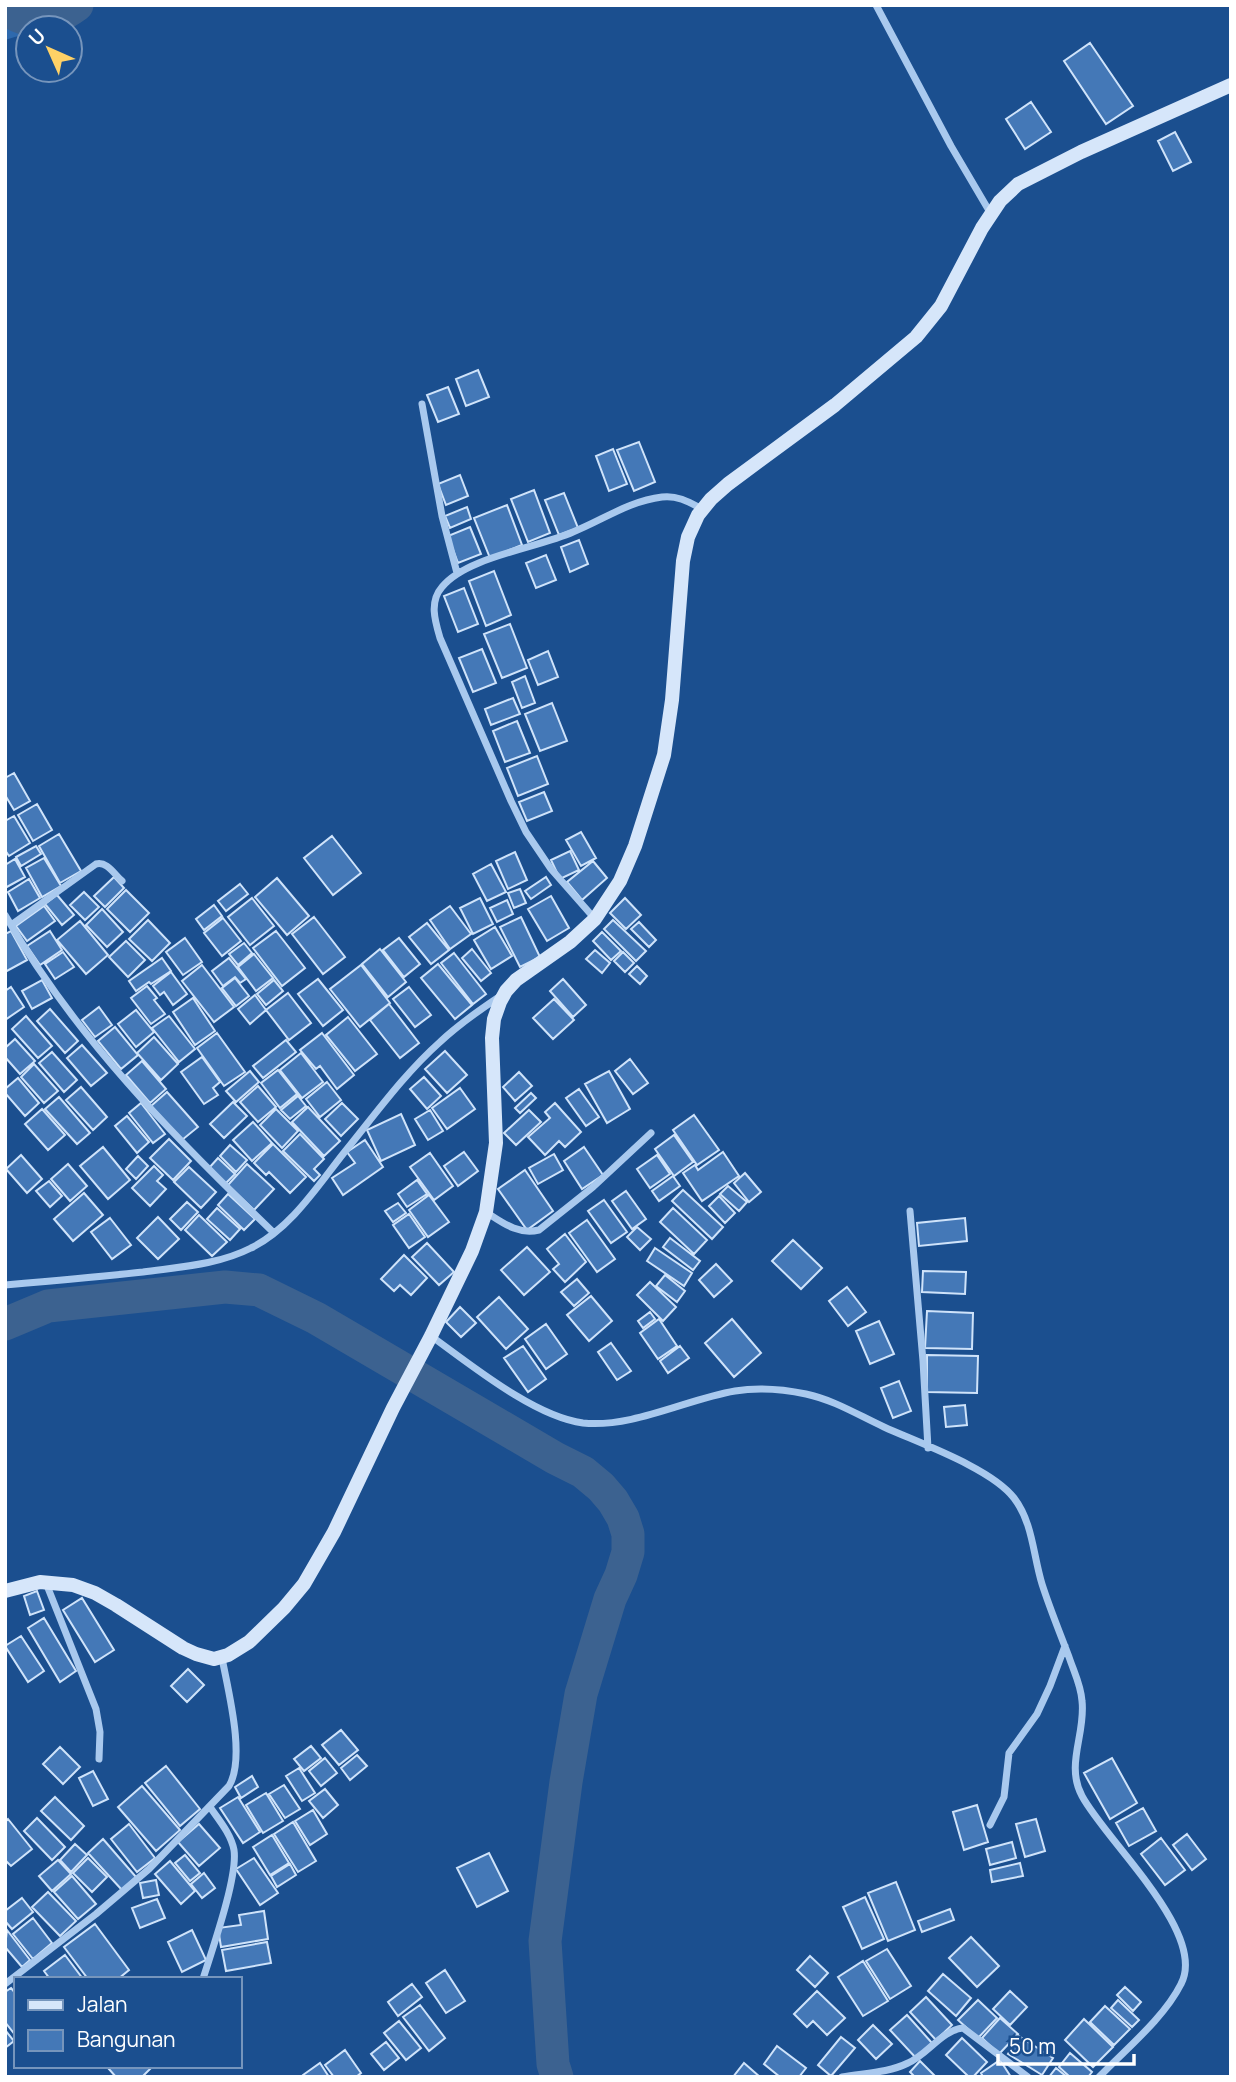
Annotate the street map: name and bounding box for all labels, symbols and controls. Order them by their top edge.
north arrow [14,14,84,84]
text: U [23,23,51,51]
legend [14,1977,242,2068]
text: Jalan [77,1990,127,2018]
scale bar [998,2022,1134,2066]
text: Bangunan [77,2025,176,2053]
text: 50 m [1009,2032,1056,2060]

